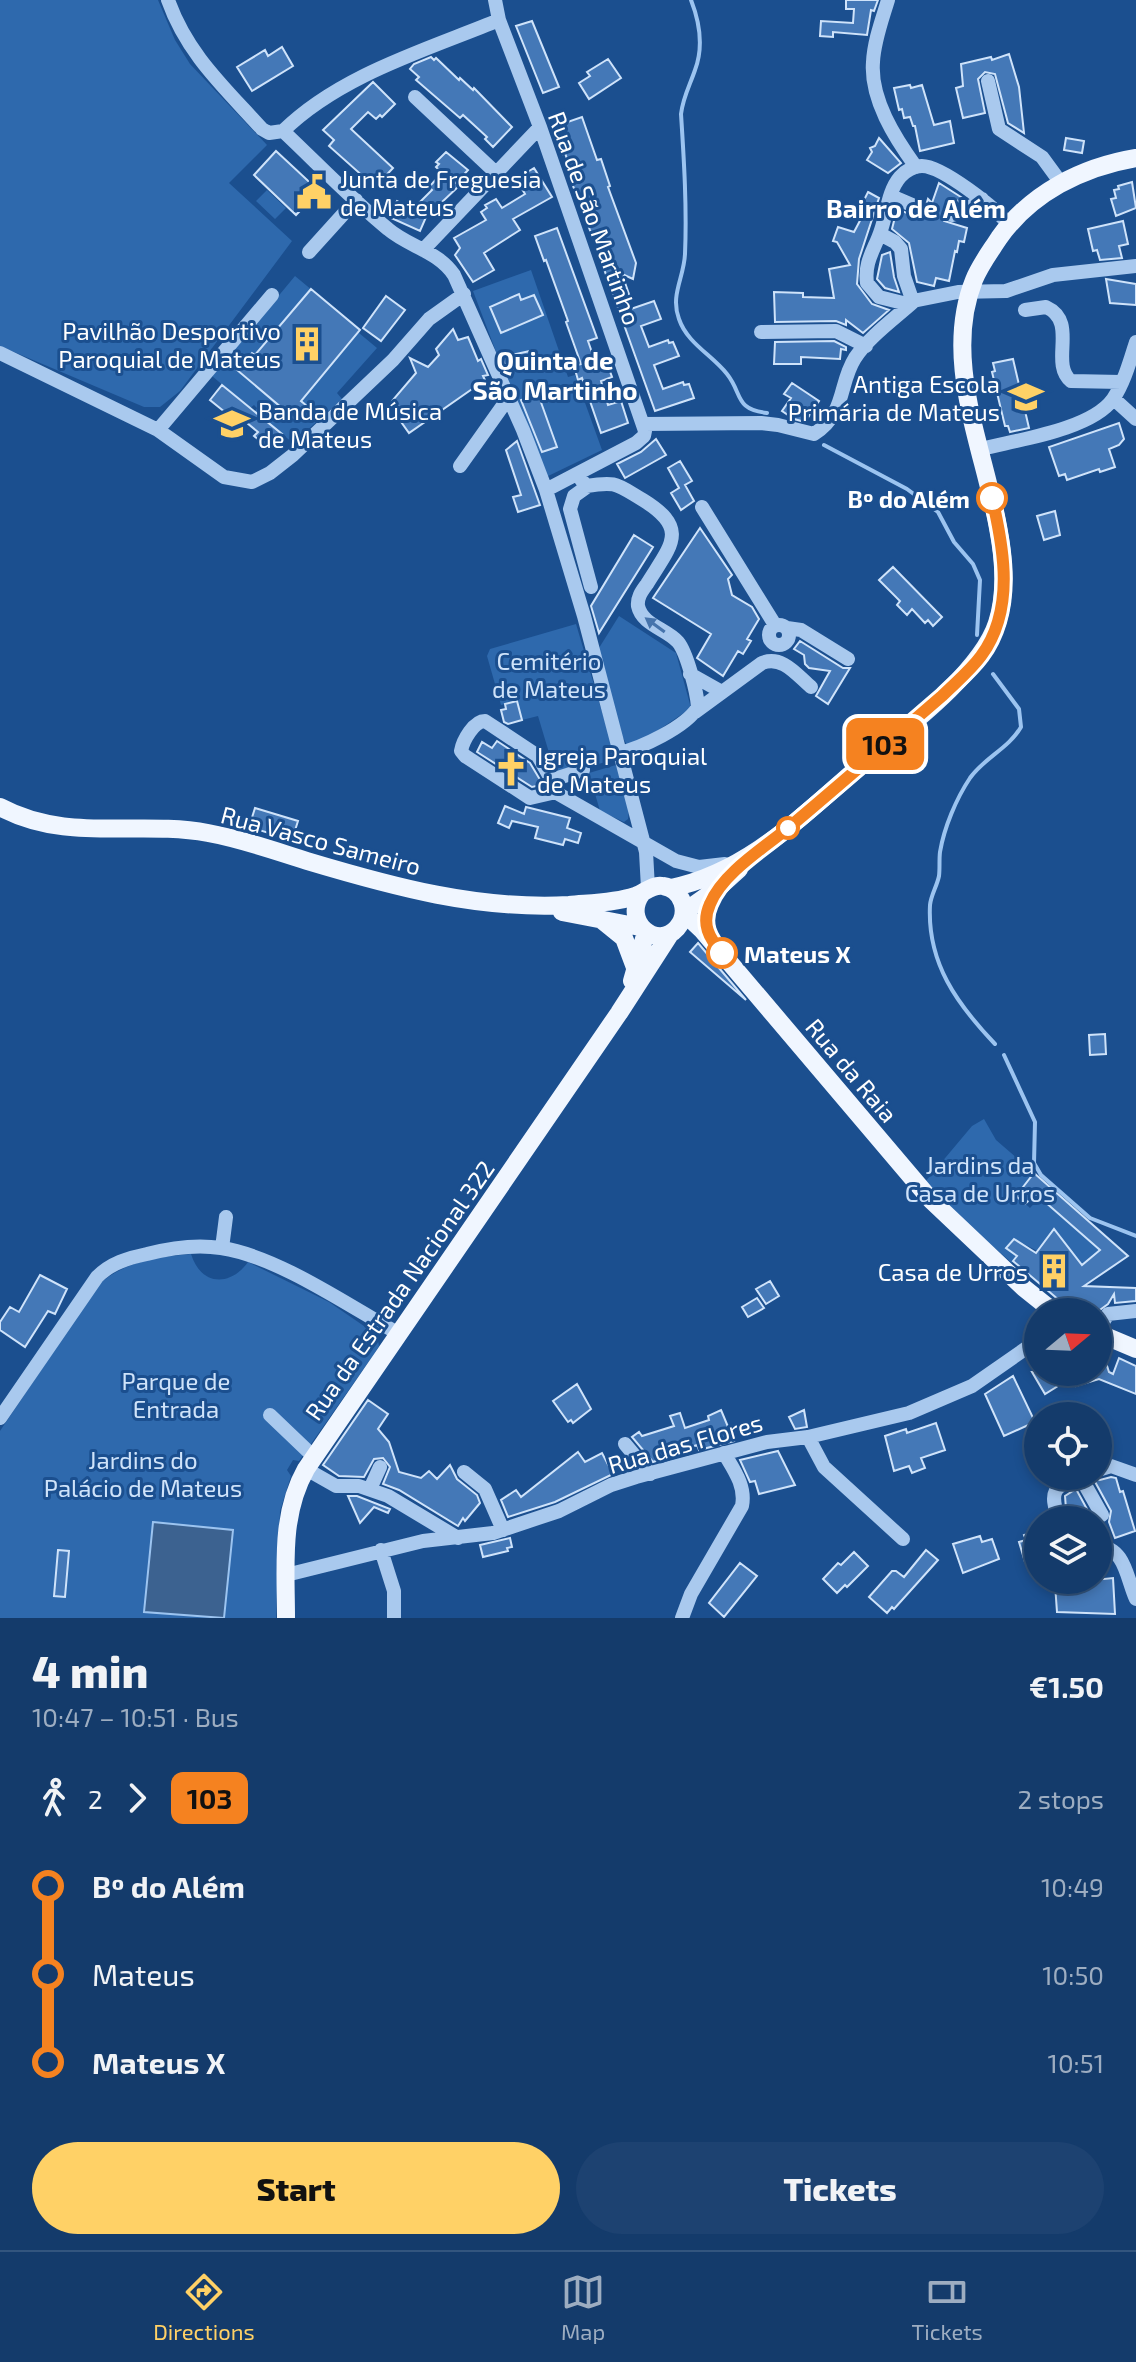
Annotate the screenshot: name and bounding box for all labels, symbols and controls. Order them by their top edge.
street label: Rua de São Martinho [543,107,647,329]
place label: Junta de Freguesia de Mateus [340,164,541,221]
public building icon: Junta de Freguesia de Mateus [295,173,333,211]
district label: Bairro de Além [826,192,1006,223]
place label: Pavilhão Desportivo Paroquial de Mateus [58,316,281,373]
building icon: Pavilhão Desportivo Paroquial de Mateus [288,325,326,363]
district label: Quinta de São Martinho [472,344,638,405]
place label: Antiga Escola Primária de Mateus [788,369,1000,426]
school or university icon: Antiga Escola Primária de Mateus [1007,378,1045,416]
place label: Banda de Música de Mateus [258,396,442,453]
school or university icon: Banda de Música de Mateus [213,405,251,443]
marker: Bº do Além [977,483,1007,513]
place label: Bº do Além [848,484,970,513]
one-way arrow [644,617,666,633]
park label: Cemitério de Mateus [492,646,606,703]
line badge: 103 [839,718,931,770]
text: 103 [862,727,908,761]
place label: Igreja Paroquial de Mateus [537,741,707,798]
church icon: Igreja Paroquial de Mateus [492,750,530,788]
street label: Rua Vasco Sameiro [218,799,424,881]
unlabelled marker [777,817,799,839]
marker: Mateus X [707,938,737,968]
place label: Mateus X [744,939,851,968]
street label: Rua da Raia [800,1012,904,1128]
park label: Jardins da Casa de Urros [905,1150,1055,1207]
street label: Rua da Estrada Nacional 322 [298,1155,500,1425]
building icon: Casa de Urros [1035,1252,1073,1290]
place label: Casa de Urros [878,1257,1028,1286]
north arrow [1024,1298,1112,1386]
map controls [1024,1298,1112,1594]
park label: Parque de Entrada [122,1366,230,1423]
button: locate [1024,1402,1112,1490]
street label: Rua das Flores [604,1407,766,1479]
park label: Jardins do Palácio de Mateus [44,1445,242,1502]
button: layers [1024,1506,1112,1594]
text: 4 min [32,1644,149,1697]
text: €1.50 [1029,1668,1104,1704]
text: 10:47 – 10:51 · Bus [32,1701,239,1732]
icon: walk [32,1776,76,1820]
icon: forward [115,1776,159,1820]
text: 103 [187,1781,232,1815]
text: 2 [88,1783,103,1814]
text: 2 stops [1017,1783,1104,1814]
text: Bº do Além [92,1868,245,1904]
text: 10:49 [1041,1871,1104,1902]
text: Mateus [92,1956,195,1992]
text: 10:50 [1042,1959,1104,1990]
text: Mateus X [92,2044,225,2080]
text: 10:51 [1048,2047,1104,2078]
button: Start [32,2142,560,2234]
button: Tickets [576,2142,1104,2234]
tab: Directions [153,2270,255,2344]
tab: Map [561,2270,605,2344]
tab: Tickets [912,2270,983,2344]

